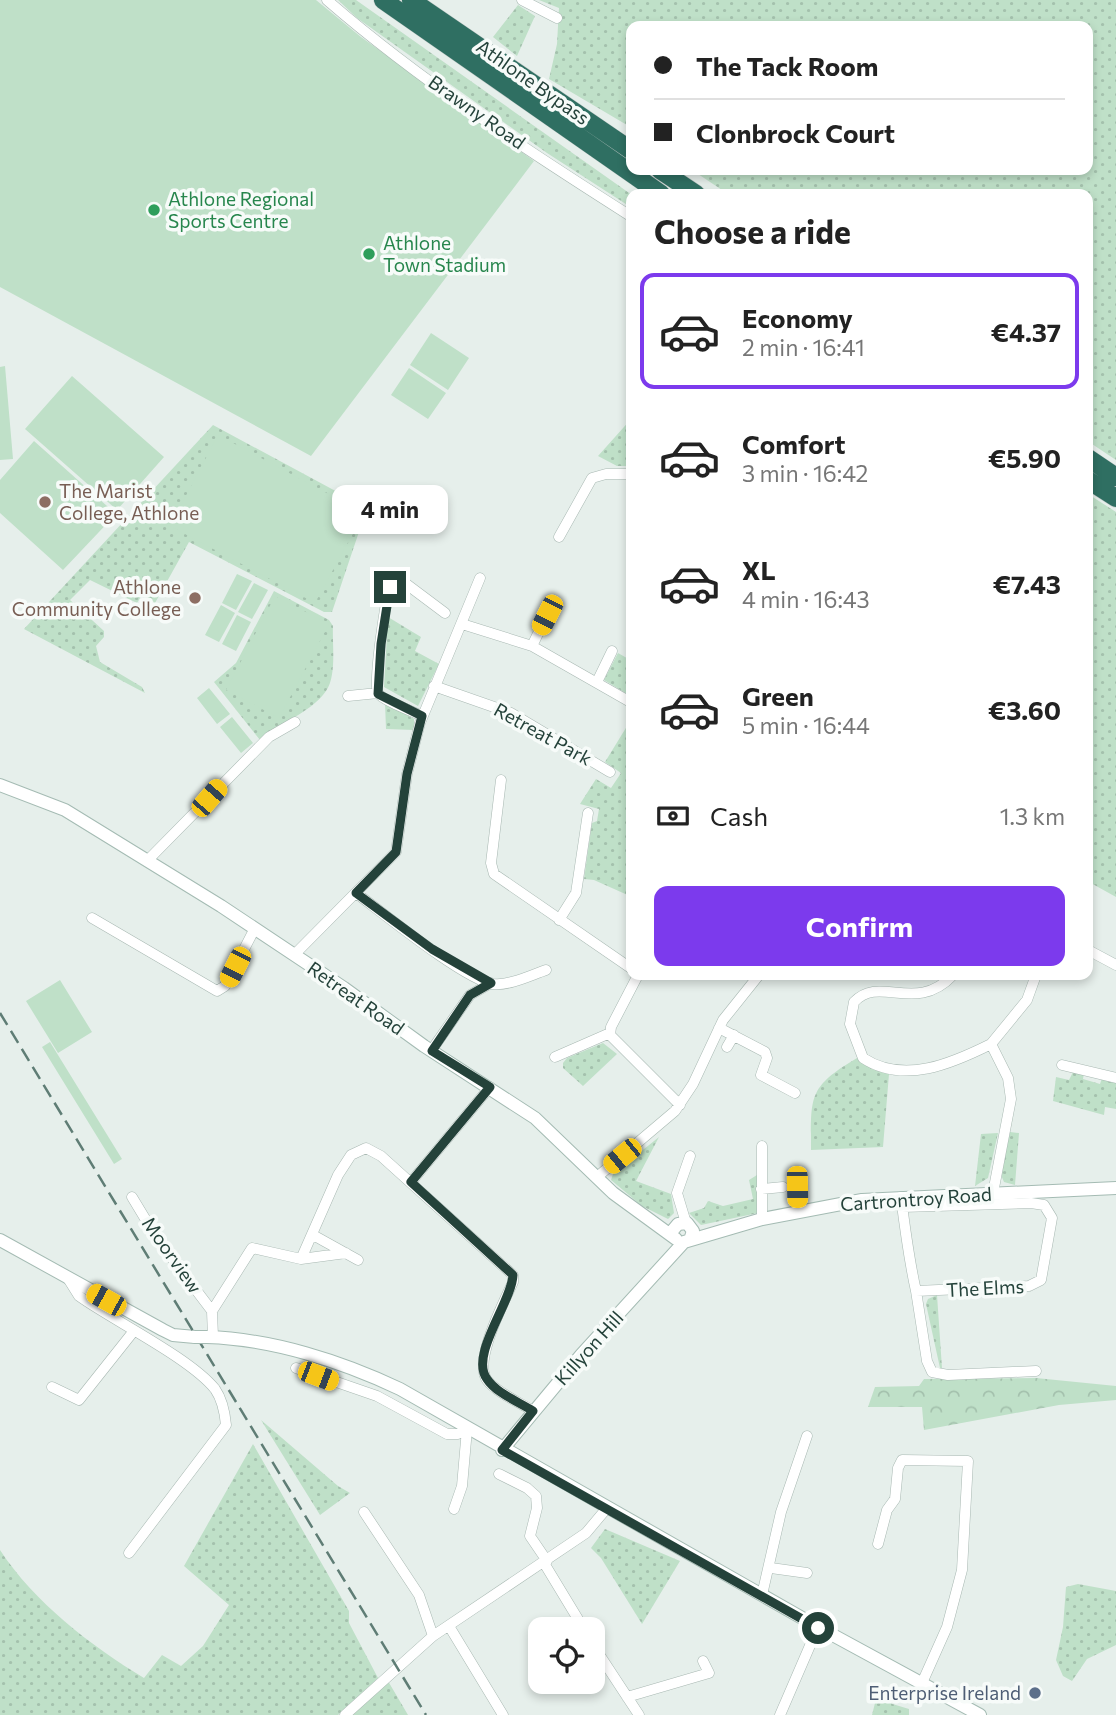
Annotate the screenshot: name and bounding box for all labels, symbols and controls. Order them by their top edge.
street label: Athlone Bypass [473,34,594,129]
text: The Tack Room [696,50,878,81]
street label: Brawny Road [424,70,530,153]
text: Clonbrock Court [696,117,895,148]
place label: Athlone Regional Sports Centre [168,187,314,232]
marker: Athlone Regional Sports Centre [146,202,162,218]
text: Choose a ride [654,211,851,251]
place label: Athlone Town Stadium [383,231,506,276]
marker: Athlone Town Stadium [361,246,377,262]
icon: car [658,300,721,363]
text: Economy [742,302,853,333]
text: €4.37 [991,316,1061,347]
text: 2 min · 16:41 [742,333,865,361]
icon: car [658,426,721,489]
text: Comfort [742,428,845,459]
text: €5.90 [988,442,1061,473]
text: 3 min · 16:42 [742,459,868,487]
place label: The Marist College, Athlone [59,479,199,524]
callout: 4 min [332,486,448,534]
marker: The Marist College, Athlone [37,494,53,510]
text: 4 min [361,495,419,523]
icon: car [658,552,721,615]
text: XL [742,554,776,585]
text: €7.43 [993,568,1061,599]
route end [374,571,406,603]
place label: Athlone Community College [12,575,181,620]
text: 4 min · 16:43 [742,585,870,613]
marker: Athlone Community College [187,590,203,606]
car [529,592,566,638]
icon: car [658,678,721,741]
text: Green [742,680,814,711]
text: €3.60 [988,694,1061,725]
street label: Retreat Park [490,697,596,770]
text: 5 min · 16:44 [742,711,870,739]
car [188,775,231,821]
icon: cash [654,797,692,835]
text: Cash [710,800,768,831]
text: 1.3 km [1000,802,1065,830]
button: Confirm [654,886,1065,966]
car [217,944,254,990]
street label: Retreat Road [303,956,409,1039]
car [600,1135,645,1177]
car [787,1166,808,1208]
street label: Cartrontroy Road [839,1182,992,1215]
street label: Moorview [138,1212,207,1297]
street label: The Elms [945,1274,1025,1301]
car [83,1281,130,1319]
street label: Killyon Hill [549,1306,628,1389]
car [295,1359,342,1393]
route start [802,1612,834,1644]
map controls [528,1617,605,1694]
button: locate [528,1617,605,1694]
place label: Enterprise Ireland [868,1681,1021,1704]
marker: Enterprise Ireland [1027,1685,1043,1701]

